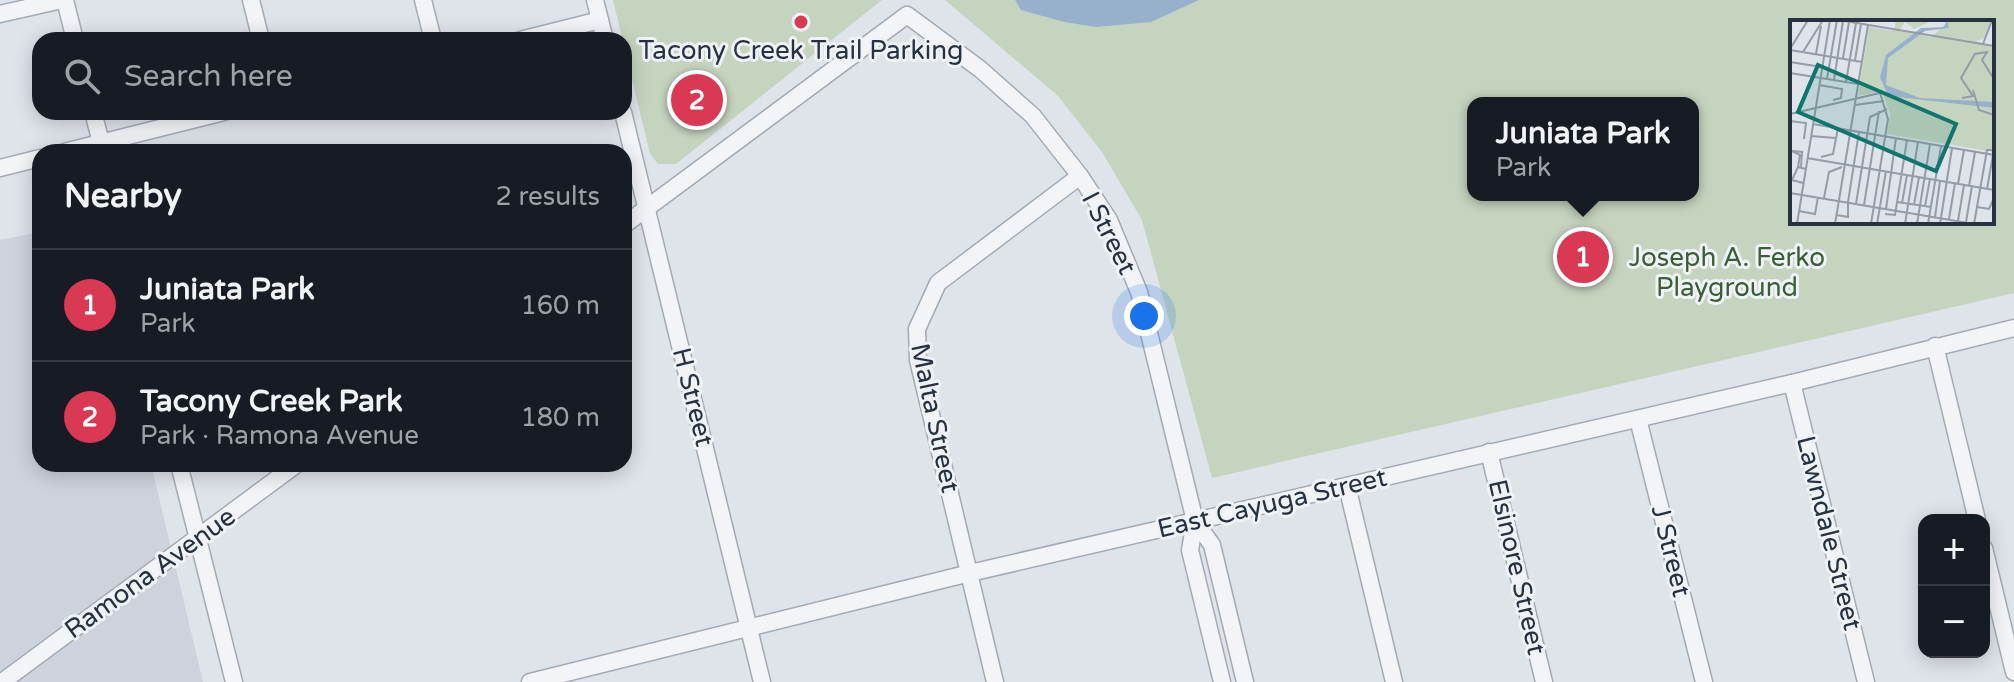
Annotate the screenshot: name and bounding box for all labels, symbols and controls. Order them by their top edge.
marker: Tacony Creek Trail Parking [792,13,810,31]
inset map [1790,20,1994,224]
search box [32,32,632,120]
place label: Tacony Creek Trail Parking [639,35,963,66]
icon: search [60,54,104,98]
text: Search here [124,58,293,95]
pin: 2 [671,70,723,130]
popup [1467,97,1699,201]
text: Juniata Park [1496,115,1670,152]
text: Park [1496,152,1551,183]
text: Nearby [64,176,182,217]
text: 2 results [495,181,600,212]
street label: I Street [1075,187,1143,280]
pin: 1 [1557,227,1609,287]
park label: Joseph A. Ferko Playground [1629,242,1825,303]
text: Juniata Park [140,271,315,308]
text: 1 [82,290,98,321]
text: 160 m [520,290,600,321]
your location [1124,296,1164,336]
text: Park [140,308,196,339]
street label: Malta Street [904,341,966,496]
street label: H Street [666,344,720,450]
text: Tacony Creek Park [140,383,403,420]
text: 2 [82,402,98,433]
text: 180 m [520,402,600,433]
text: Park · Ramona Avenue [140,420,419,451]
street label: Lawndale Street [1790,433,1868,633]
street label: East Cayuga Street [1154,462,1390,544]
street label: Elsinore Street [1482,476,1552,658]
street label: Ramona Avenue [59,501,241,645]
street label: J Street [1645,502,1697,600]
map controls [1918,514,1990,658]
button: + [1918,514,1990,586]
button: − [1918,586,1990,658]

